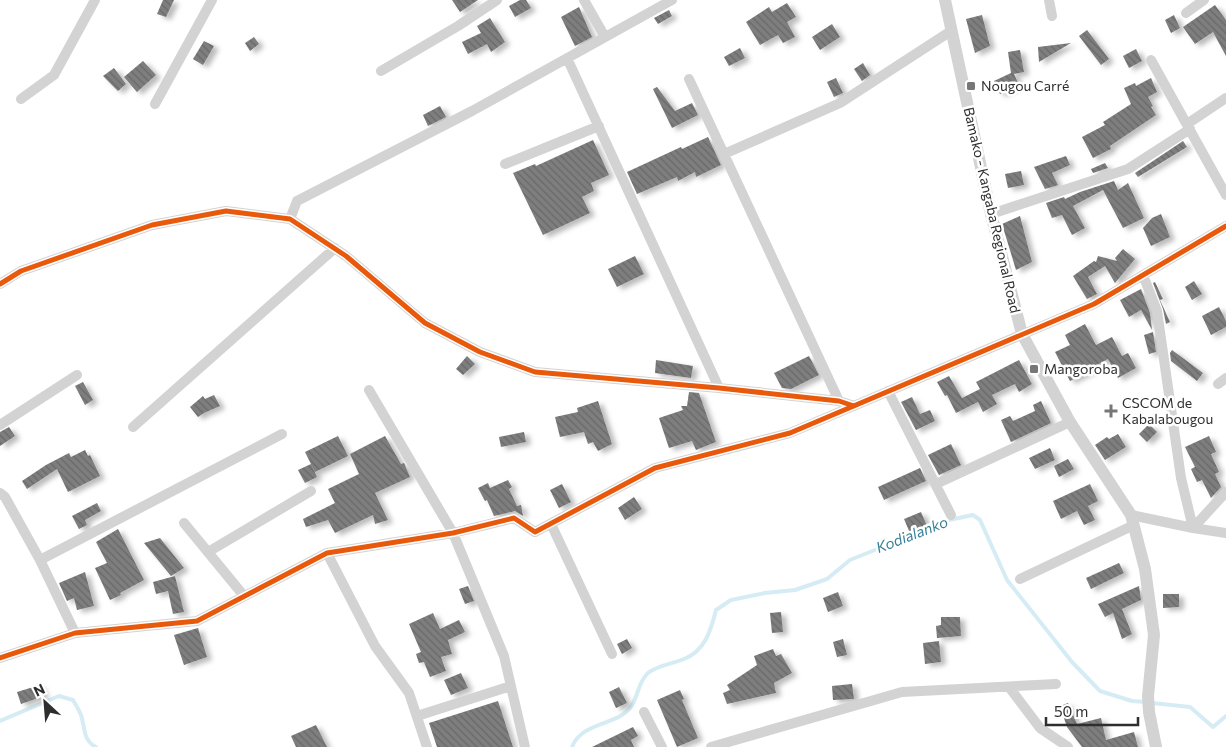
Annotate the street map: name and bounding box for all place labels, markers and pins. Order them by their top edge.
place label: Nougou Carré [981,77,1069,94]
marker: Nougou Carré [965,80,977,92]
place label: Mangoroba [1044,360,1118,377]
marker: Mangoroba [1028,363,1040,375]
place label: CSCOM de Kabalabougou [1122,394,1213,427]
marker: CSCOM de Kabalabougou [1104,404,1118,418]

